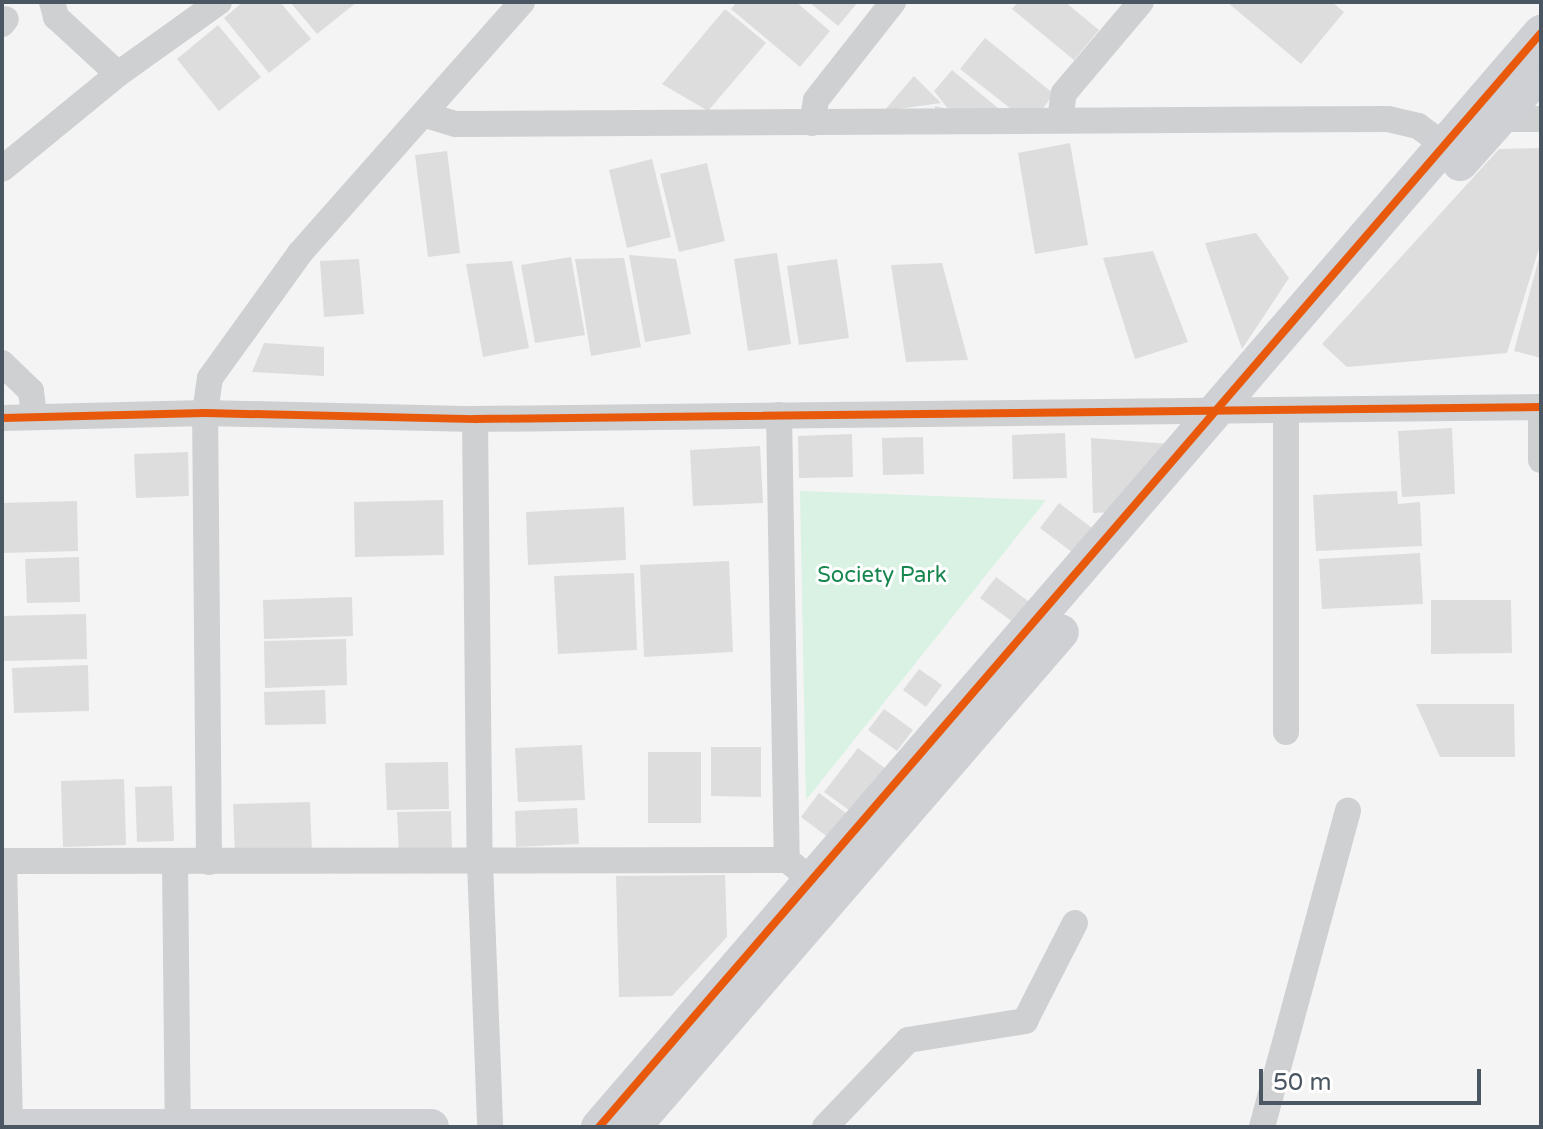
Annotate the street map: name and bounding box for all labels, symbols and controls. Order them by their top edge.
park label: Society Park [817,563,947,589]
scale bar [1263,1053,1485,1103]
text: 50 m [1273,1068,1331,1097]

